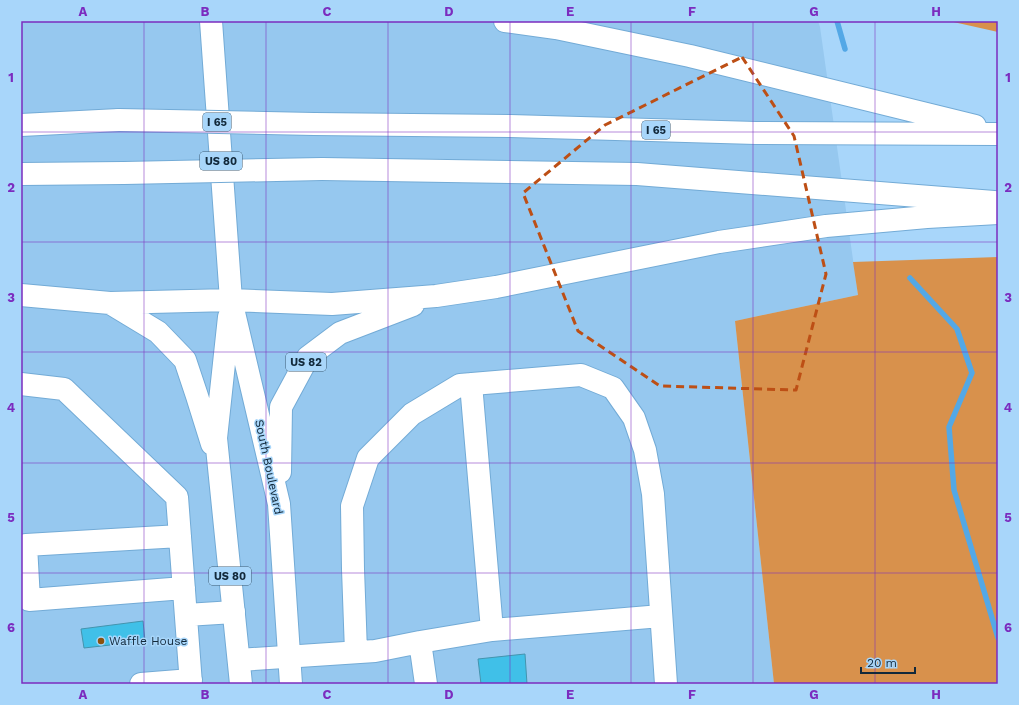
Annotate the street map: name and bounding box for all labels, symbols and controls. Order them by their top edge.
text: A [79,4,88,19]
text: B [201,4,210,19]
text: C [323,4,332,19]
text: D [444,4,454,19]
text: E [566,4,574,19]
text: F [688,4,696,19]
text: G [809,4,819,19]
text: H [931,4,941,19]
text: 1 [8,70,14,85]
text: 1 [1005,70,1011,85]
road number: I 65 [203,113,231,131]
road number: I 65 [642,121,670,139]
road number: US 80 [200,152,242,170]
text: 2 [7,180,15,195]
text: 2 [1004,180,1012,195]
text: 3 [7,290,15,305]
text: 3 [1004,290,1012,305]
road number: US 82 [286,353,326,371]
text: 4 [7,400,16,415]
text: 4 [1004,400,1013,415]
street label: South Boulevard [252,418,286,516]
text: 5 [7,510,15,525]
text: 5 [1004,510,1012,525]
road number: US 80 [209,567,251,585]
text: 6 [7,620,15,635]
text: 6 [1004,620,1012,635]
place label: Waffle House [109,634,188,648]
marker: Waffle House [96,636,106,646]
scale bar [861,649,915,675]
text: 20 m [867,656,897,670]
text: A [79,687,88,702]
text: B [201,687,210,702]
text: C [323,687,332,702]
text: D [444,687,454,702]
text: E [566,687,574,702]
text: F [688,687,696,702]
text: G [809,687,819,702]
text: H [931,687,941,702]

